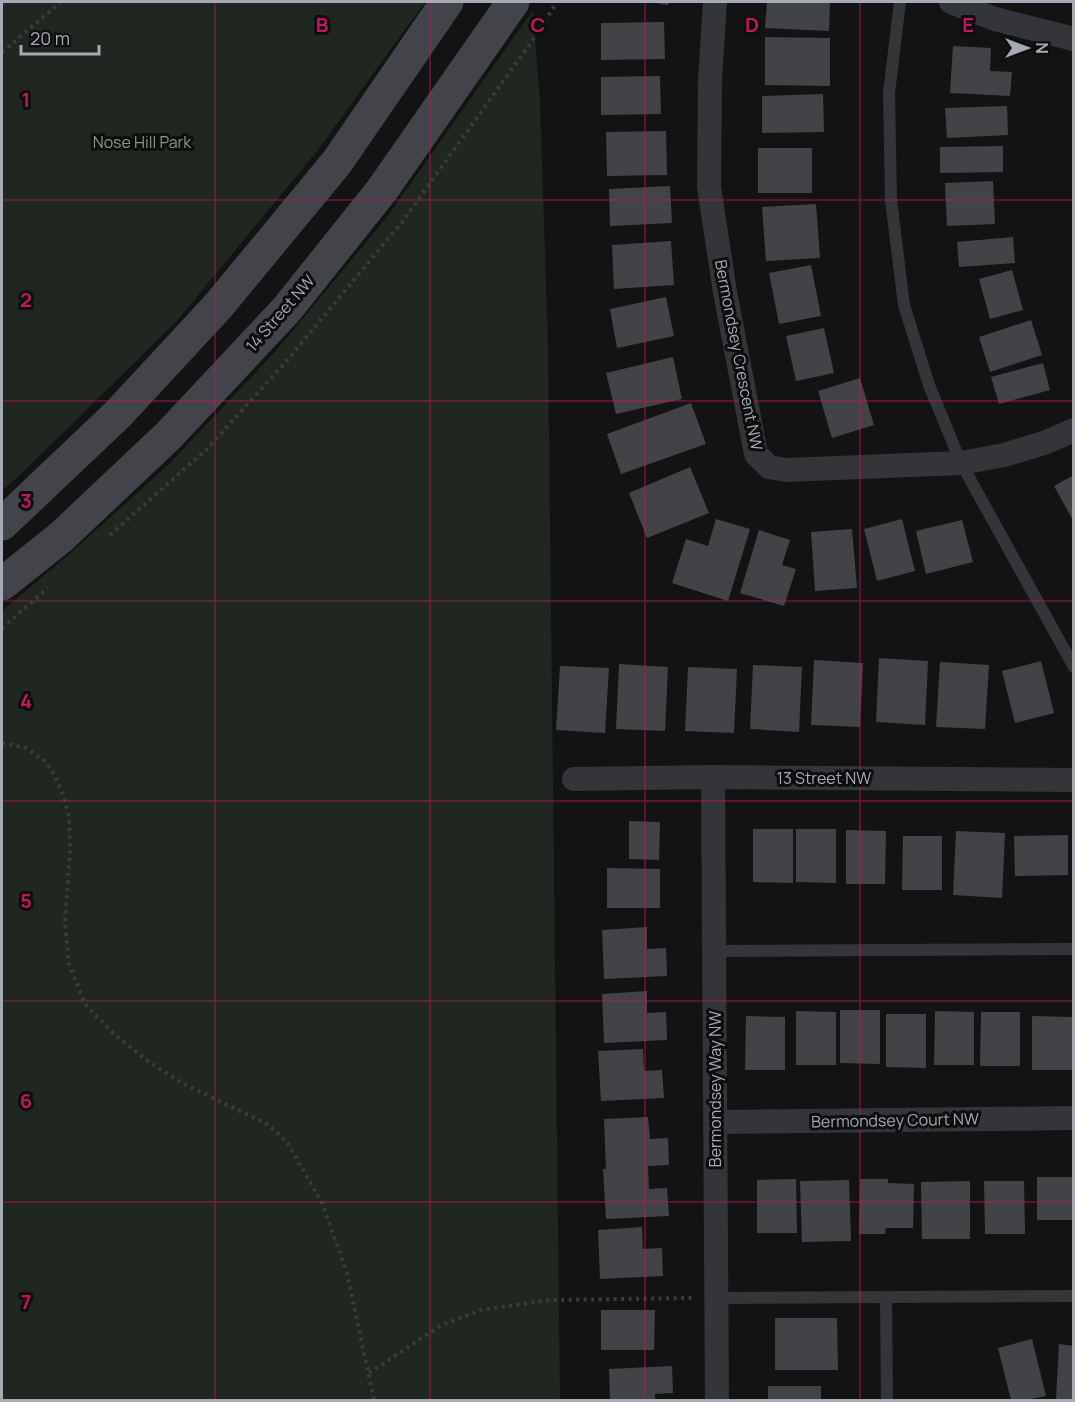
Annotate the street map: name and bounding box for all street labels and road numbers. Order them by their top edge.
street label: Bermondsey Crescent NW [710,258,768,452]
street label: 14 Street NW [241,270,319,356]
street label: 13 Street NW [777,767,871,789]
street label: Bermondsey Way NW [704,1011,726,1167]
street label: Bermondsey Court NW [811,1108,979,1132]

